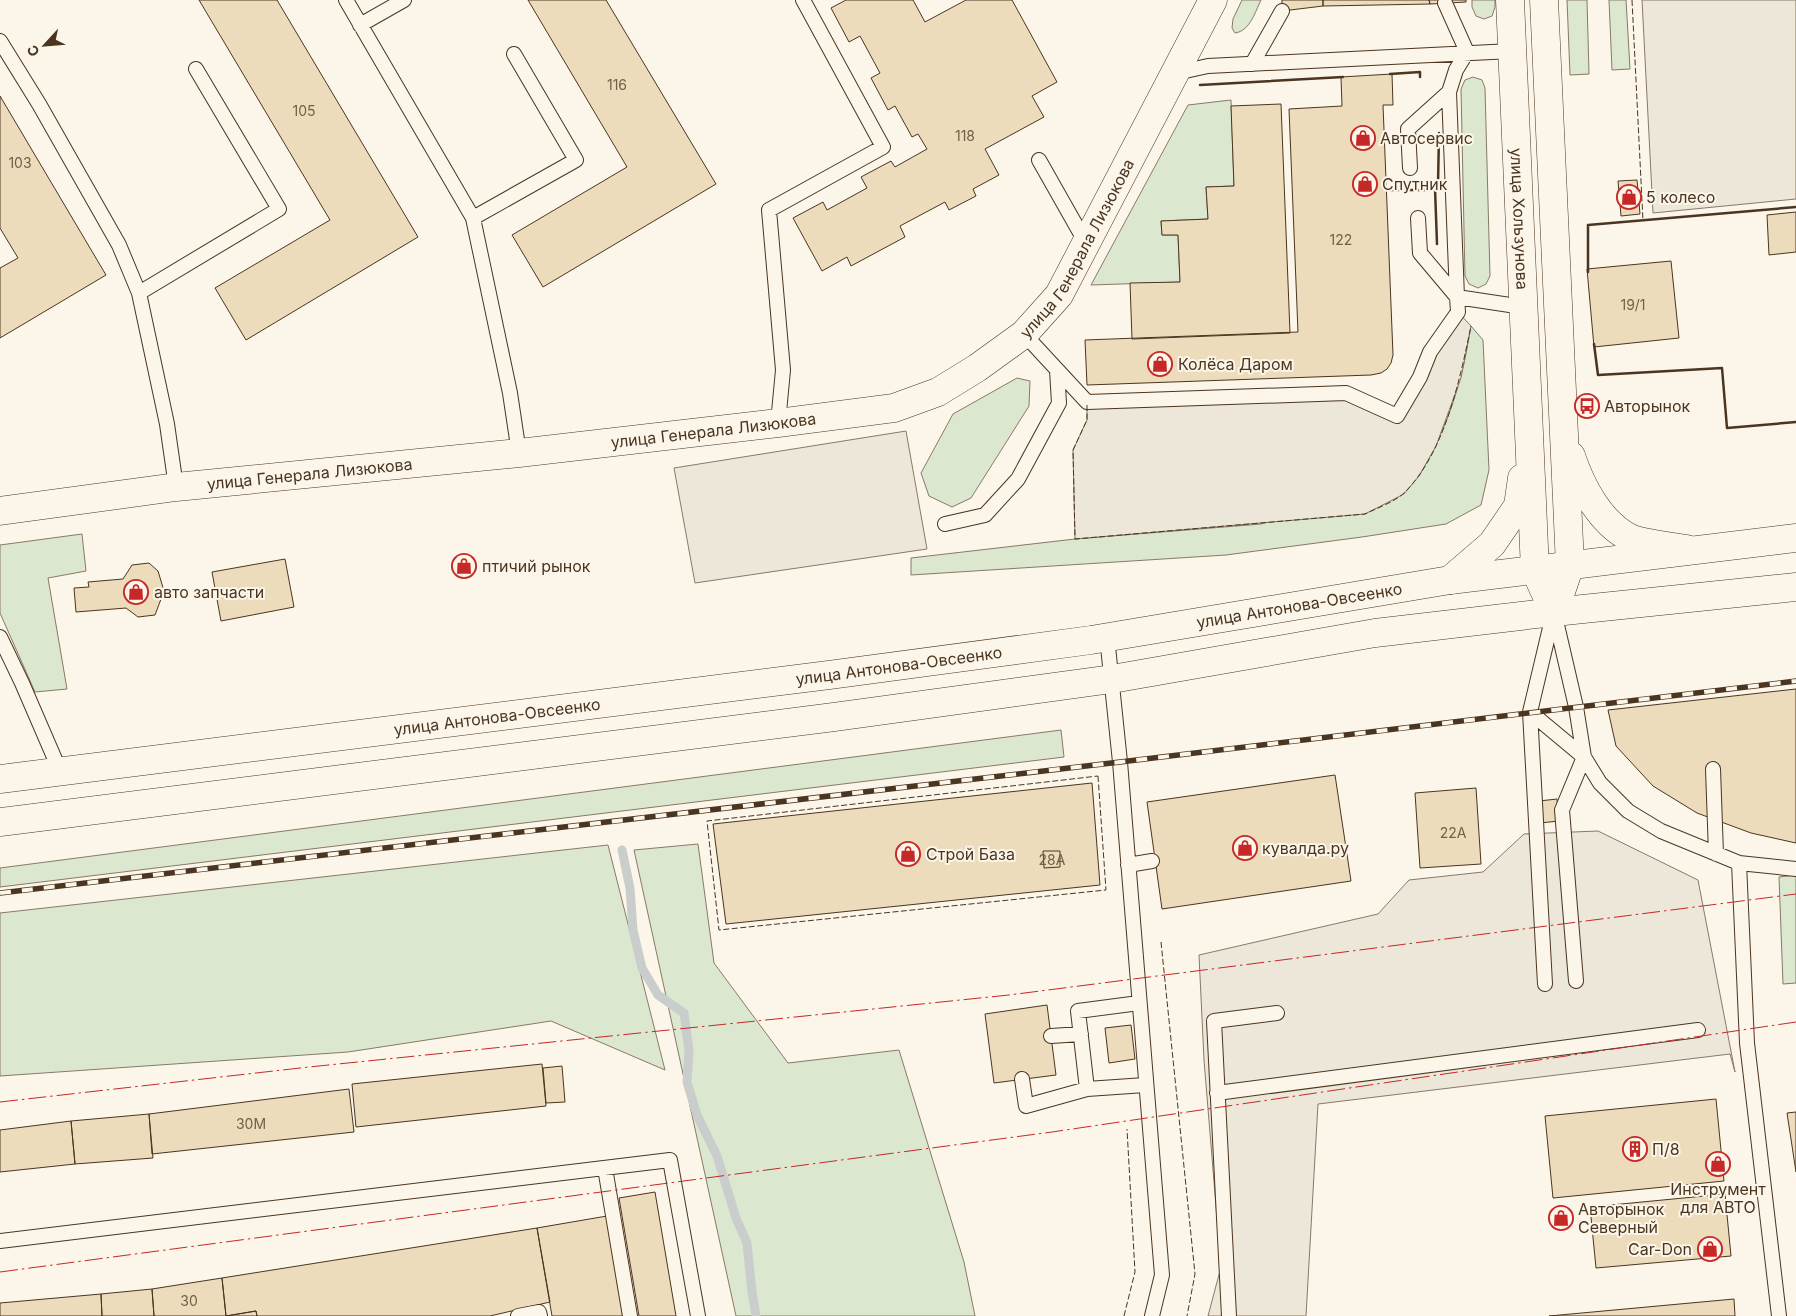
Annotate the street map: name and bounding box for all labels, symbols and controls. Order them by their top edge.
north arrow [20,20,70,70]
text: С [23,43,43,59]
house number: 116 [607,76,627,93]
house number: 105 [292,102,316,119]
shop icon: Автосервис [1350,125,1376,151]
house number: 118 [955,127,975,144]
place label: Автосервис [1380,128,1473,148]
street label: улица Хользунова [1506,147,1533,290]
house number: 103 [8,154,32,171]
street label: улица Генерала Лизюкова [1015,155,1138,342]
shop icon: Спутник [1352,171,1378,197]
place label: Спутник [1382,174,1448,194]
shop icon: 5 колесо [1616,184,1642,210]
place label: 5 колесо [1646,187,1715,207]
house number: 122 [1330,231,1352,248]
house number: 19/1 [1620,296,1646,313]
shop icon: Колёса Даром [1147,351,1173,377]
place label: Колёса Даром [1178,354,1293,374]
bus stop icon: Авторынок [1574,393,1600,419]
place label: Авторынок [1604,396,1690,416]
street label: улица Генерала Лизюкова [610,408,817,452]
street label: улица Генерала Лизюкова [206,454,413,494]
shop icon: птичий рынок [451,553,477,579]
place label: птичий рынок [482,556,591,576]
street label: улица Антонова-Овсеенко [1195,578,1404,632]
shop icon: авто запчасти [123,579,149,605]
place label: авто запчасти [154,582,264,602]
street label: улица Антонова-Овсеенко [794,642,1003,689]
street label: улица Антонова-Овсеенко [393,694,602,740]
house number: 22А [1440,824,1467,841]
shop icon: кувалда.ру [1232,835,1258,861]
place label: кувалда.ру [1262,838,1349,858]
shop icon: Строй База [895,841,921,867]
place label: Строй База [926,844,1015,864]
house number: 28А [1039,851,1066,868]
house number: 30М [236,1115,266,1132]
building icon: П/8 [1622,1136,1648,1162]
place label: П/8 [1652,1139,1680,1159]
shop icon: Инструмент для АВТО [1705,1151,1731,1177]
place label: Инструмент для АВТО [1670,1179,1766,1217]
place label: Авторынок Северный [1578,1199,1664,1237]
shop icon: Авторынок Северный [1548,1205,1574,1231]
shop icon: Car-Don [1697,1236,1723,1262]
place label: Car-Don [1628,1239,1692,1259]
house number: 30 [180,1292,198,1309]

